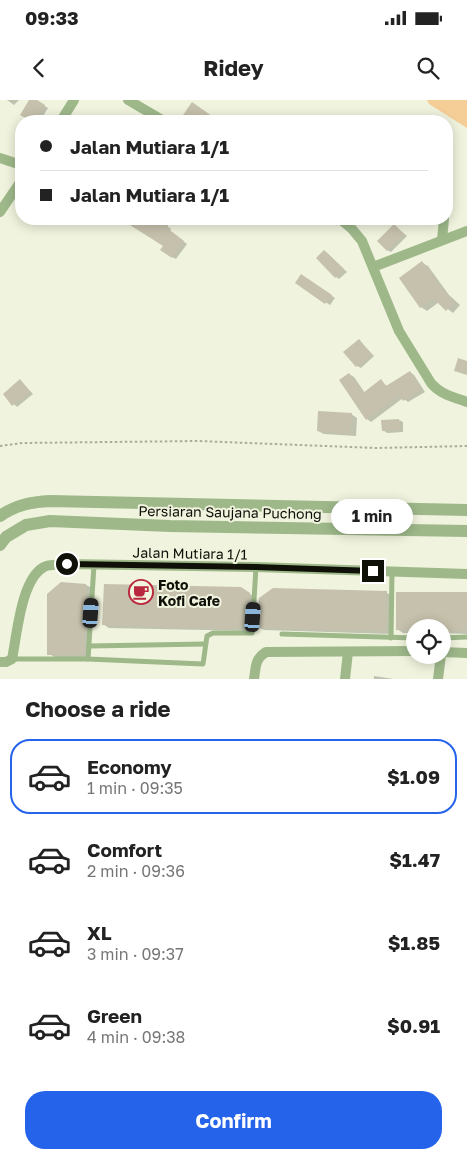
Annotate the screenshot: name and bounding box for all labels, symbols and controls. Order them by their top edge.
text: 09:33 [25,6,79,29]
icon: back [25,54,53,82]
text: Ridey [203,54,264,81]
icon: search [414,54,442,82]
text: Jalan Mutiara 1/1 [70,135,229,158]
text: Jalan Mutiara 1/1 [70,183,229,206]
callout: 1 min [332,498,414,534]
street label: Persiaran Saujana Puchong [138,502,322,522]
text: 1 min [352,506,392,526]
street label: Jalan Mutiara 1/1 [132,543,248,563]
route start [56,553,78,575]
route end [362,560,384,582]
place label: Foto Kofi Cafe [158,576,220,609]
cafe icon: Foto Kofi Cafe [128,579,154,605]
car [82,598,99,628]
car [244,602,261,632]
map controls [406,619,451,664]
button: locate [406,619,451,664]
text: Choose a ride [25,695,171,722]
icon: car [27,754,72,799]
text: Economy [87,755,172,778]
text: $1.09 [387,765,440,788]
text: 1 min · 09:35 [87,778,183,798]
icon: car [27,837,72,882]
text: Comfort [87,838,162,861]
text: $1.47 [389,848,440,871]
text: 2 min · 09:36 [87,861,185,881]
icon: car [27,920,72,965]
text: XL [87,921,112,944]
text: $1.85 [388,931,440,954]
text: 3 min · 09:37 [87,944,184,964]
icon: car [27,1003,72,1048]
text: Green [87,1004,142,1027]
text: $0.91 [387,1014,440,1037]
text: 4 min · 09:38 [87,1027,185,1047]
button: Confirm [25,1091,442,1149]

